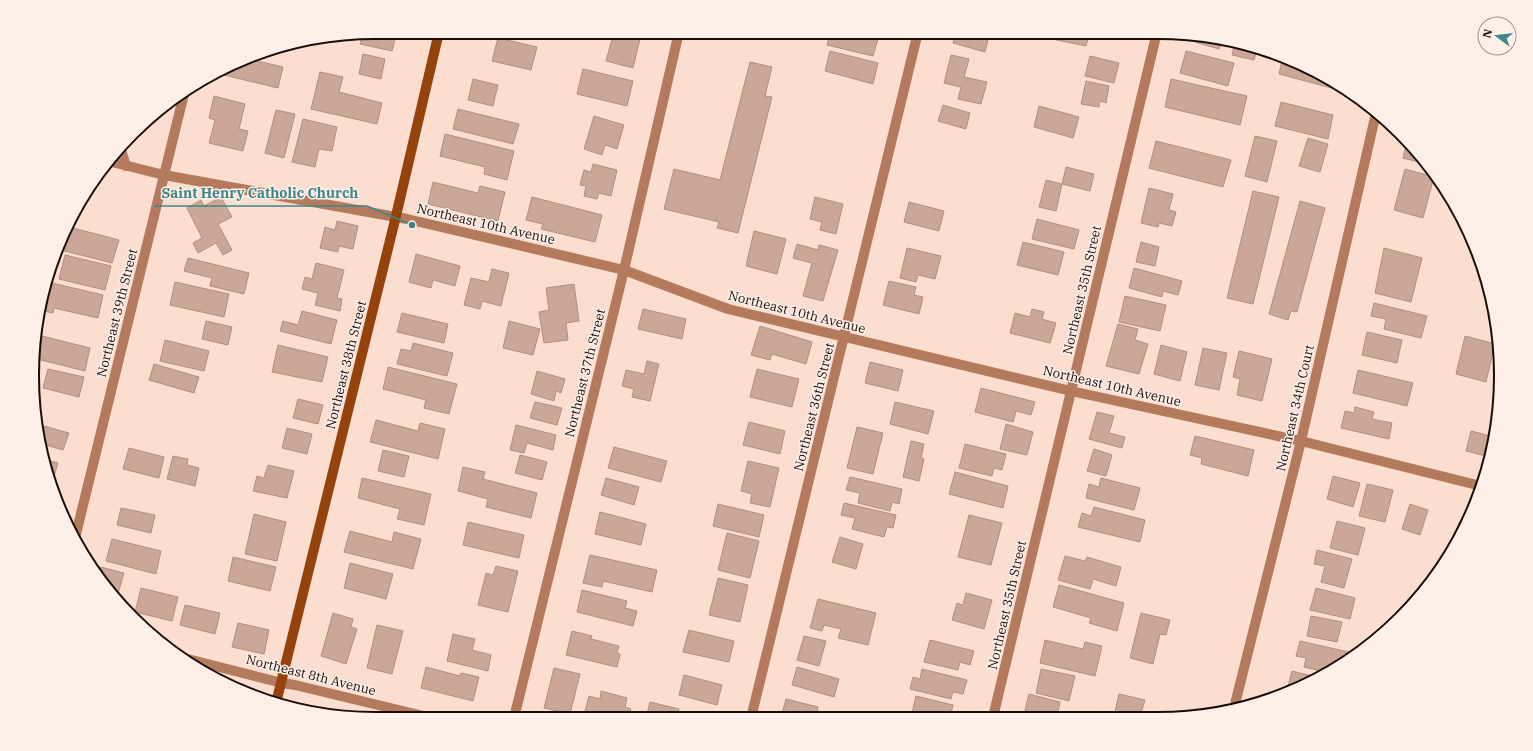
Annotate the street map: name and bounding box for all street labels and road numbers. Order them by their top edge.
street label: Northeast 10th Avenue [415,200,557,248]
street label: Northeast 35th Street [1059,223,1105,356]
street label: Northeast 39th Street [93,247,141,379]
street label: Northeast 10th Avenue [727,287,868,337]
street label: Northeast 38th Street [322,299,370,431]
street label: Northeast 37th Street [561,307,609,439]
street label: Northeast 36th Street [790,341,838,473]
street label: Northeast 34th Court [1272,343,1318,473]
street label: Northeast 10th Avenue [1041,362,1183,410]
street label: Northeast 35th Street [984,538,1030,671]
street label: Northeast 8th Avenue [244,651,378,699]

